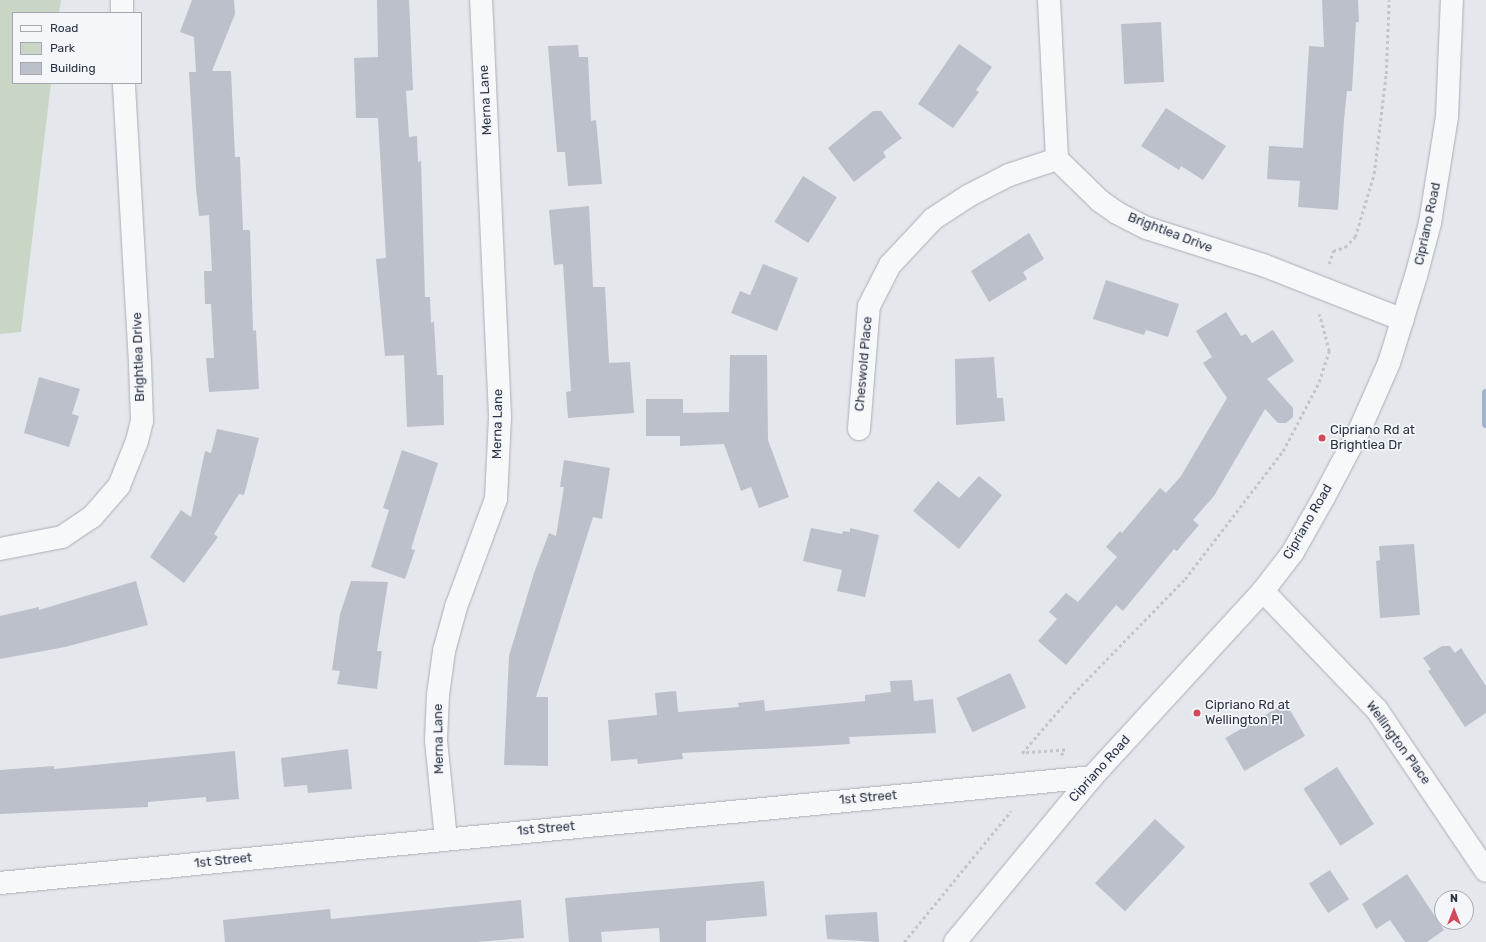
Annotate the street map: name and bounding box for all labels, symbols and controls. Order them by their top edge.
legend [12,12,142,84]
text: Road [50,21,78,35]
text: Park [50,41,75,55]
text: Building [50,61,96,75]
street label: Merna Lane [476,64,496,136]
street label: Cipriano Road [1412,181,1444,267]
street label: Brightlea Drive [1125,210,1215,256]
street label: Brightlea Drive [130,312,148,402]
street label: Cheswold Place [852,316,876,412]
street label: Merna Lane [490,389,506,459]
place label: Cipriano Rd at Brightlea Dr [1330,423,1415,454]
marker: Cipriano Rd at Brightlea Dr [1317,433,1327,443]
street label: Cipriano Road [1280,482,1336,562]
place label: Cipriano Rd at Wellington Pl [1205,698,1290,729]
street label: Wellington Place [1363,698,1433,788]
street label: Merna Lane [431,704,447,774]
marker: Cipriano Rd at Wellington Pl [1192,708,1202,718]
street label: Cipriano Road [1066,733,1134,805]
street label: 1st Street [838,788,898,808]
street label: 1st Street [516,819,576,839]
street label: 1st Street [193,850,253,872]
north arrow [1434,890,1474,930]
text: N [1450,892,1458,905]

